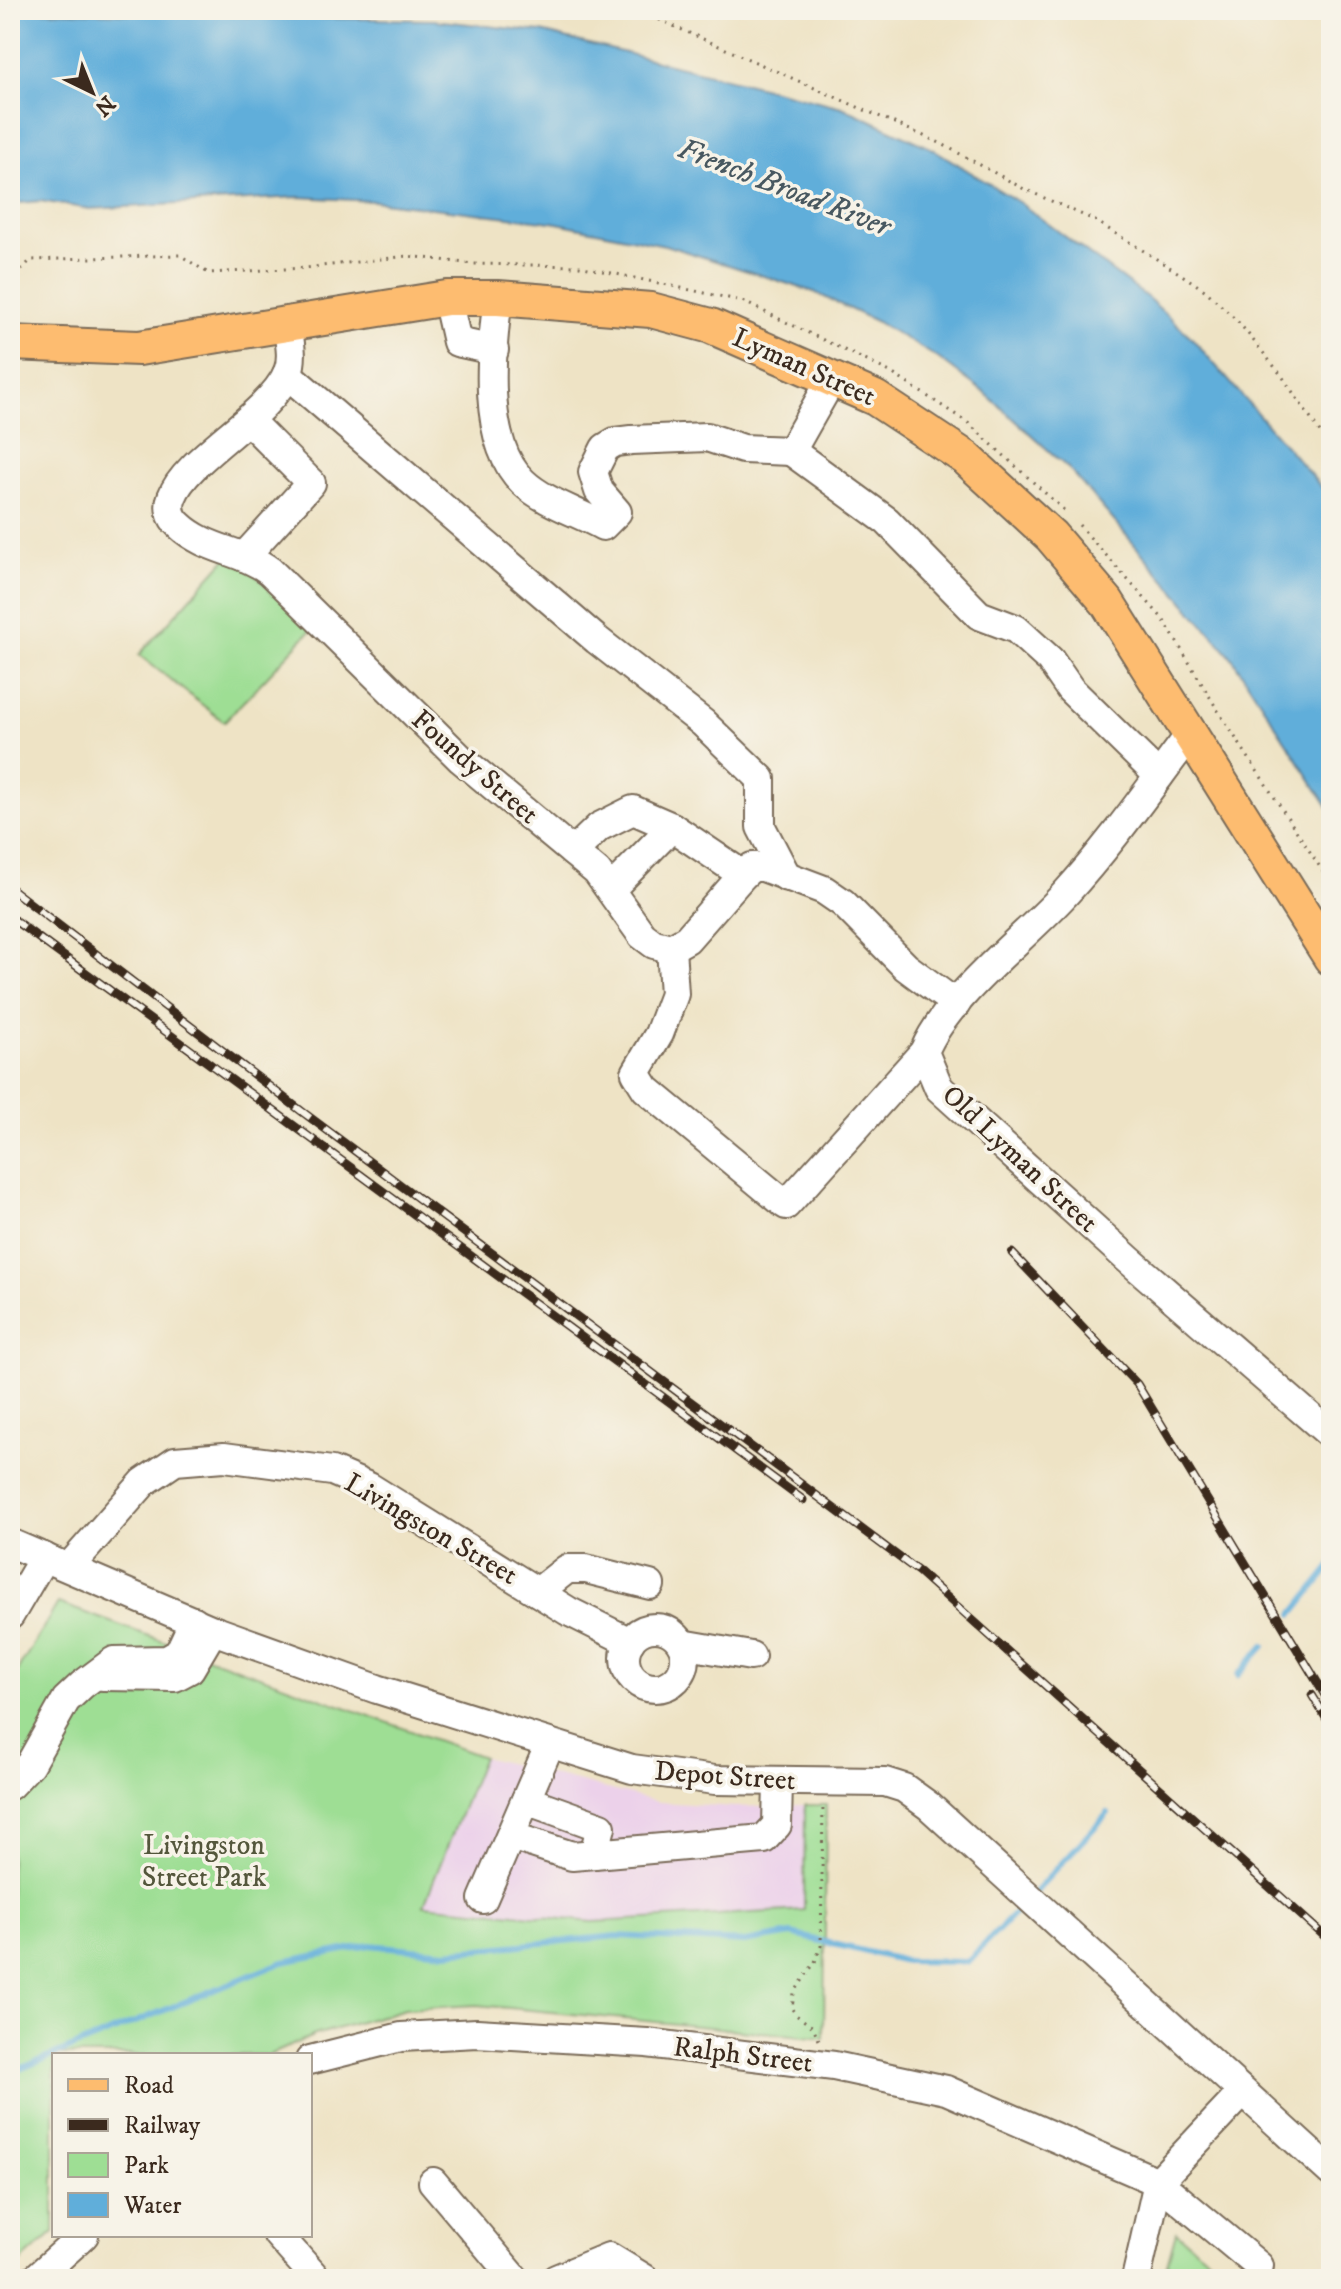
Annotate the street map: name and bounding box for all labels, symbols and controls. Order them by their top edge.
north arrow [52,52,132,132]
text: N [89,89,120,122]
water label: French Broad River [673,131,897,246]
street label: Lyman Street [727,320,881,414]
street label: Foundy Street [404,702,546,832]
street label: Old Lyman Street [935,1078,1105,1240]
street label: Livingston Street [338,1465,524,1593]
street label: Depot Street [653,1754,797,1798]
park label: Livingston Street Park [142,1828,266,1895]
street label: Ralph Street [672,2029,815,2081]
legend [52,2053,312,2237]
text: Road [124,2071,174,2101]
text: Railway [124,2111,201,2141]
text: Park [124,2151,169,2181]
text: Water [123,2191,181,2221]

